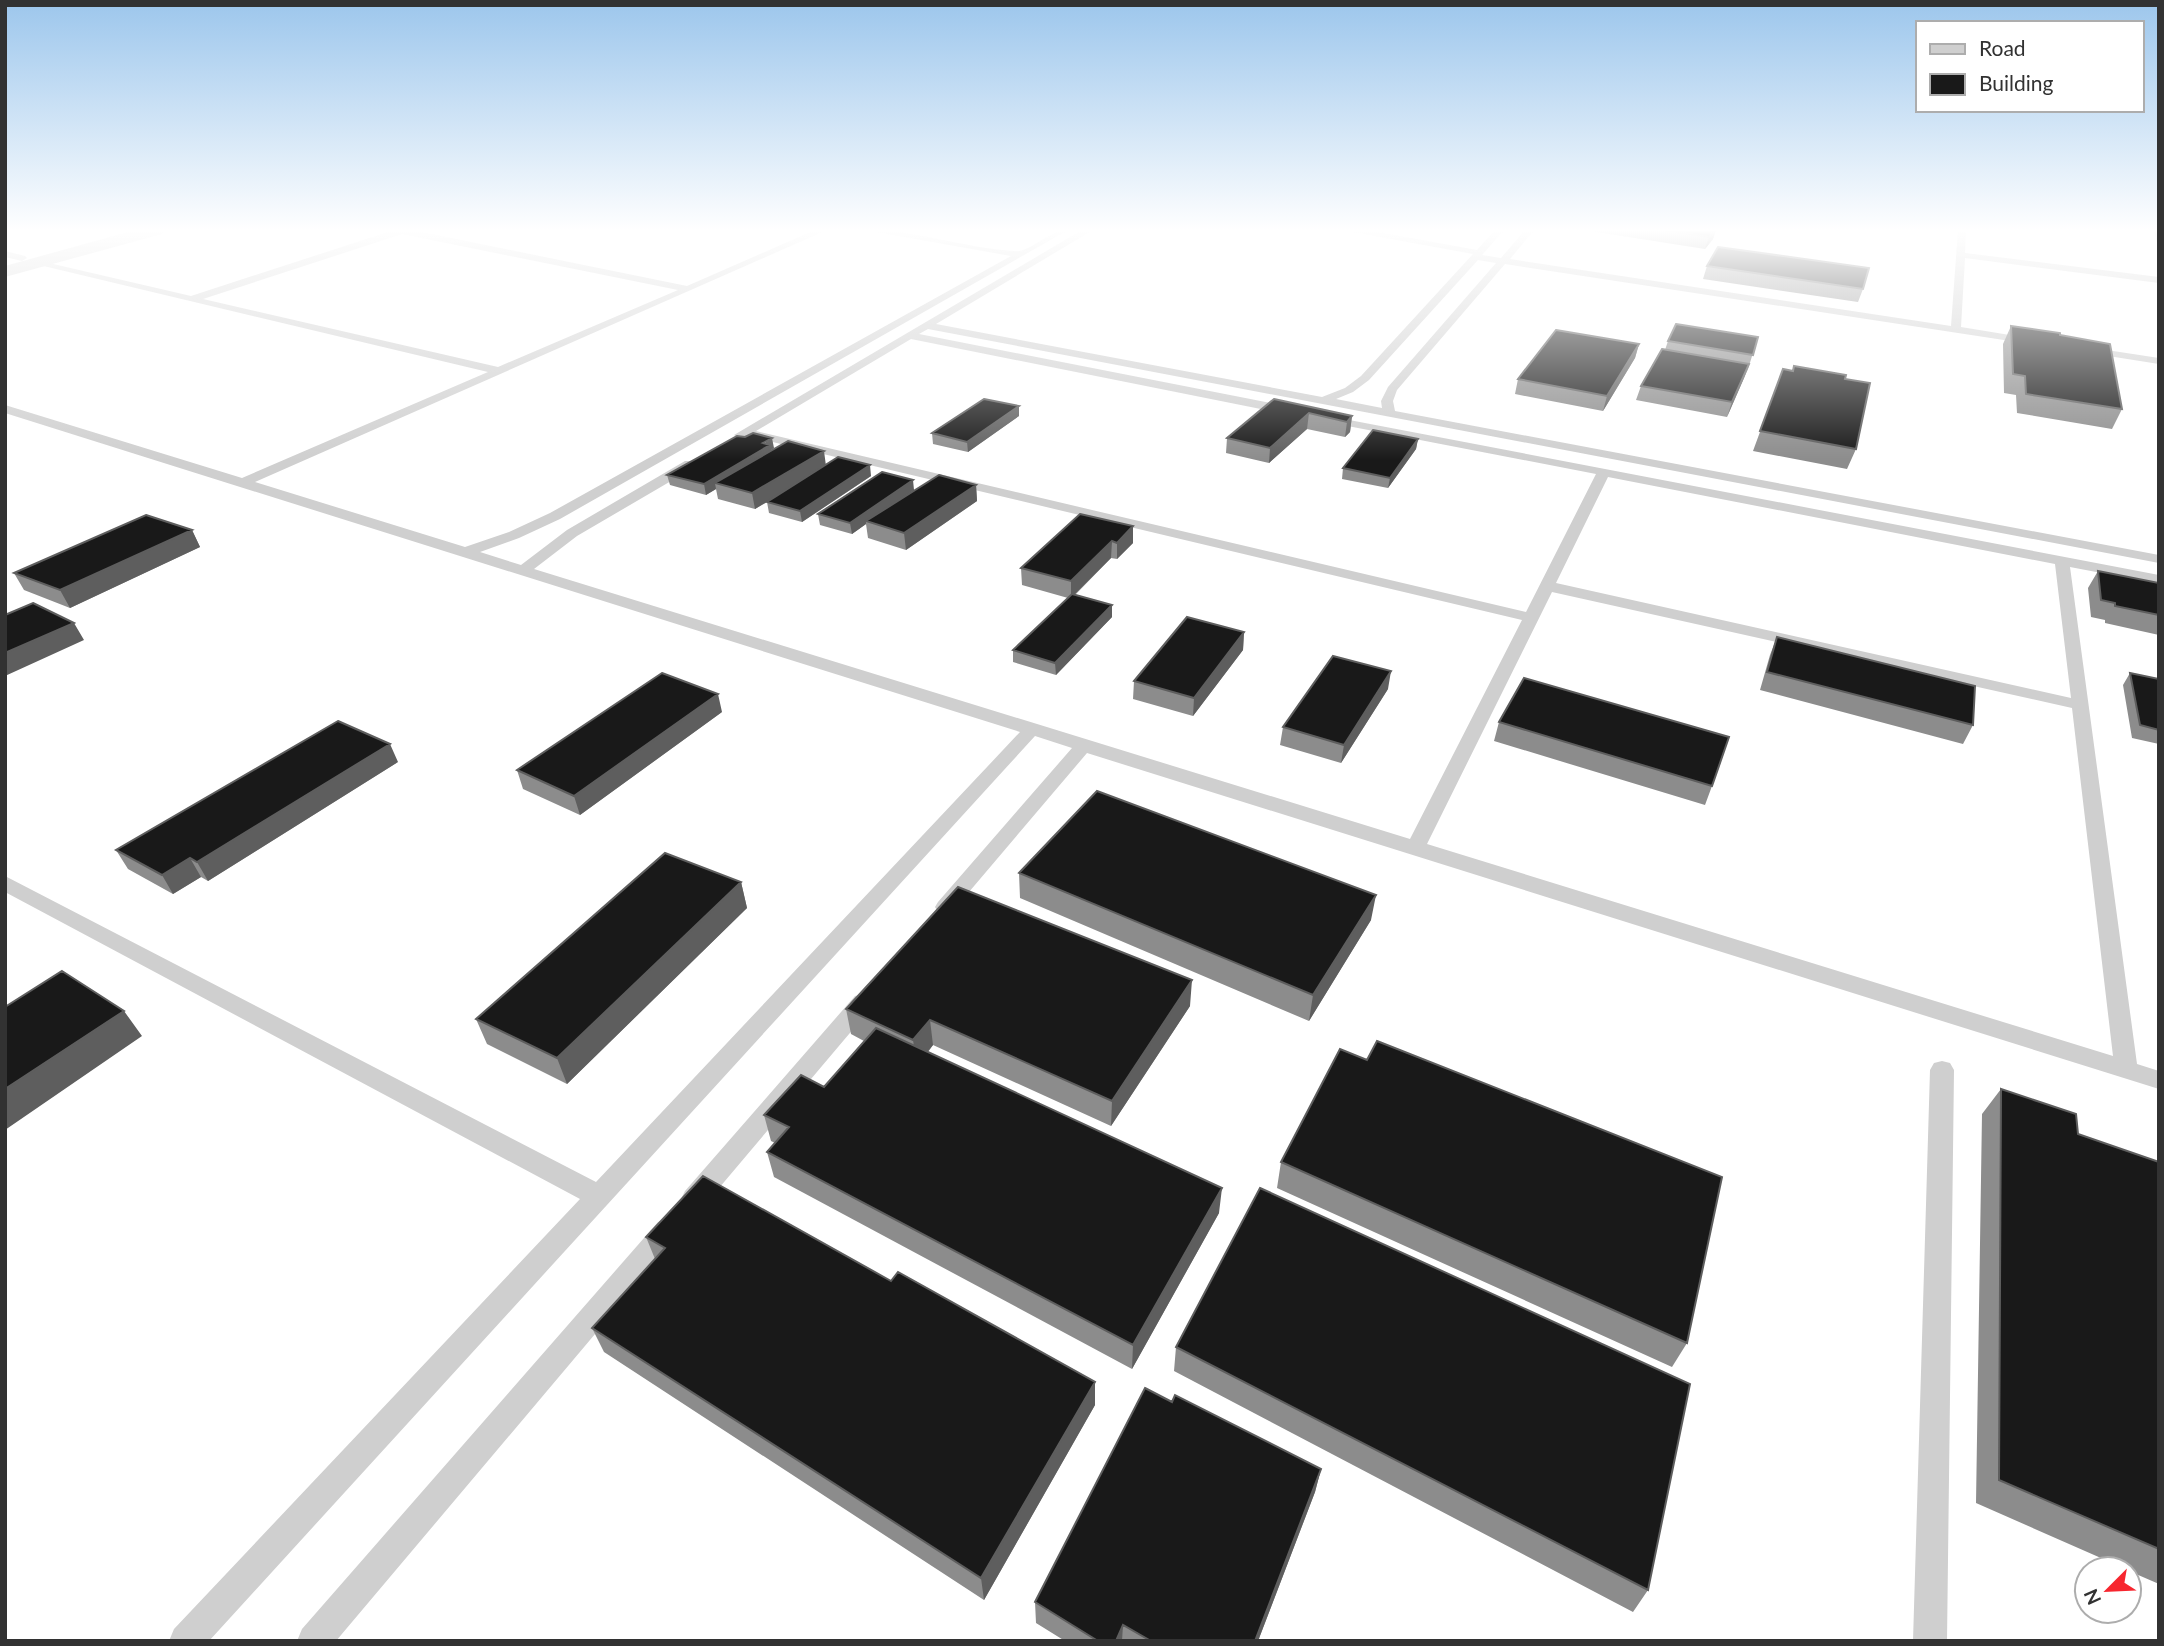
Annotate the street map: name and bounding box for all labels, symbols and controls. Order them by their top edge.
legend [1916,21,2143,112]
text: Road [1979,35,2026,60]
text: Building [1979,70,2054,95]
north arrow [2073,1555,2143,1625]
text: N [2079,1586,2105,1608]

